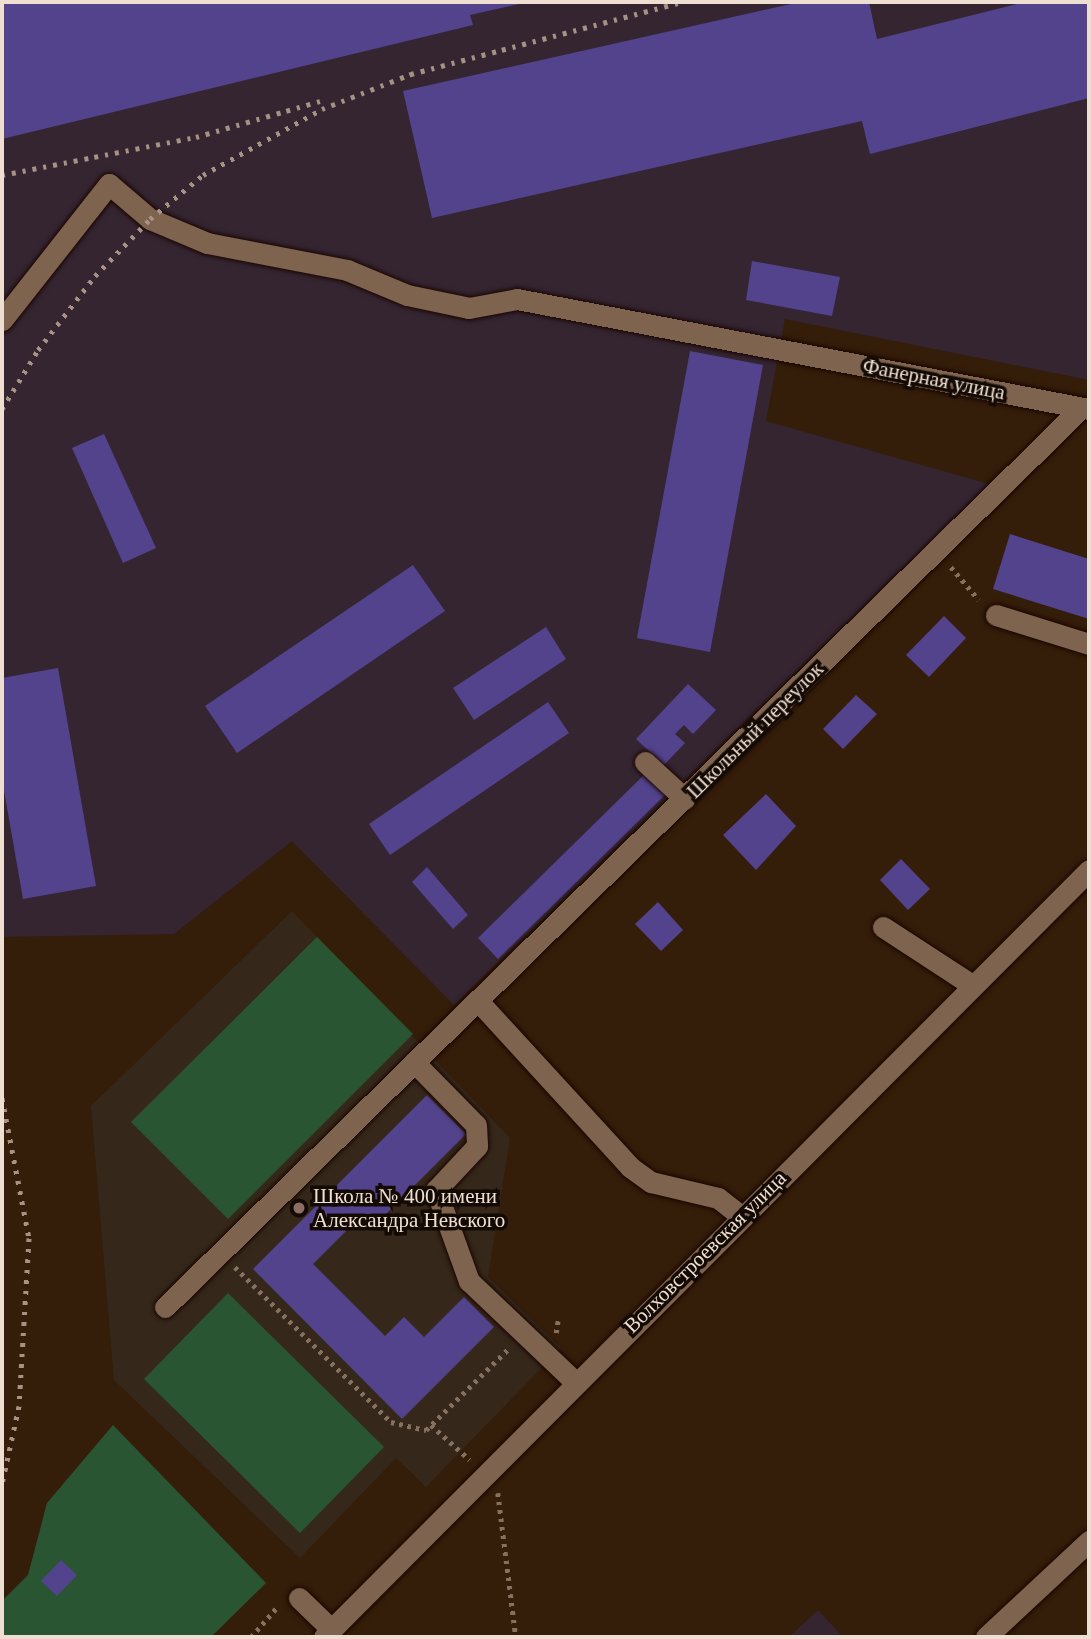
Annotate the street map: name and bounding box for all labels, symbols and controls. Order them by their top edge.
street label: Фанерная улица [861,353,1007,405]
street label: Школьный переулок [681,656,829,804]
street label: Волховстроевская улица [619,1166,791,1338]
place label: Школа № 400 имени Александра Невского [313,1183,505,1233]
marker: Школа № 400 имени Александра Невского [291,1200,307,1216]

